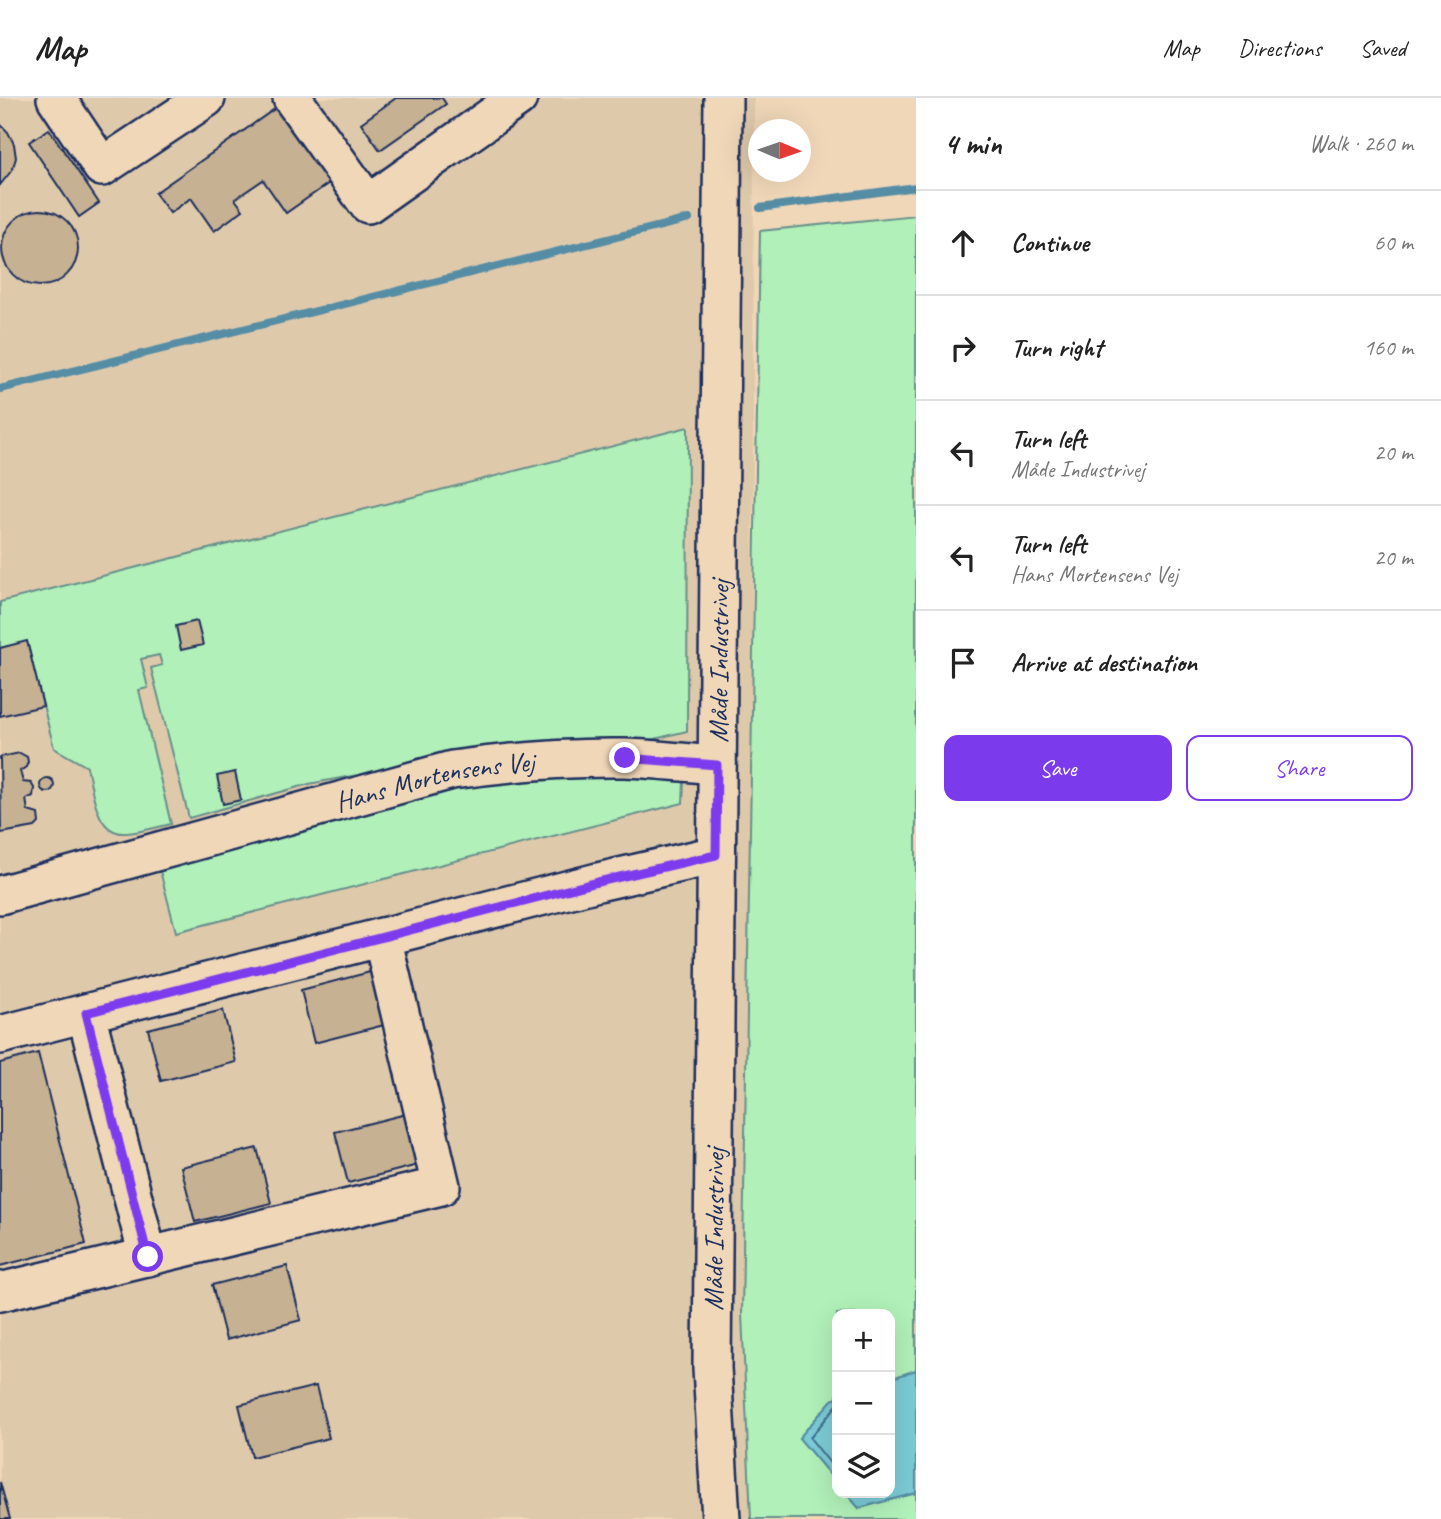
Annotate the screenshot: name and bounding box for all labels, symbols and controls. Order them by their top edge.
text: Map [35,27,86,69]
text: Map [1163,33,1200,63]
text: Directions [1238,33,1321,63]
text: Saved [1359,33,1406,63]
north arrow [748,119,811,182]
text: 4 min [944,125,1001,163]
text: Walk · 260 m [1309,129,1413,158]
icon: ahead [944,224,982,262]
text: Continue [1011,226,1089,259]
text: 60 m [1374,228,1413,257]
icon: right [944,329,982,367]
text: Turn right [1011,331,1102,364]
text: 160 m [1364,333,1413,362]
text: Turn left [1011,422,1086,455]
icon: left [944,434,982,472]
text: 20 m [1374,438,1413,467]
text: Måde Industrivej [1011,455,1145,484]
text: Turn left [1011,527,1086,560]
icon: left [944,539,982,577]
text: 20 m [1374,543,1413,572]
text: Hans Mortensens Vej [1011,560,1178,589]
street label: Måde Industrivej [700,575,736,743]
icon: arrive [944,644,982,682]
text: Arrive at destination [1011,646,1197,679]
button: Save [944,735,1172,801]
button: Share [1186,735,1413,801]
route end [609,742,640,773]
street label: Hans Mortensens Vej [331,743,539,819]
street label: Måde Industrivej [695,1143,731,1311]
route start [132,1241,163,1272]
map controls [832,1309,895,1498]
button: + [832,1309,895,1372]
button: − [832,1372,895,1435]
button: layers [832,1435,895,1498]

